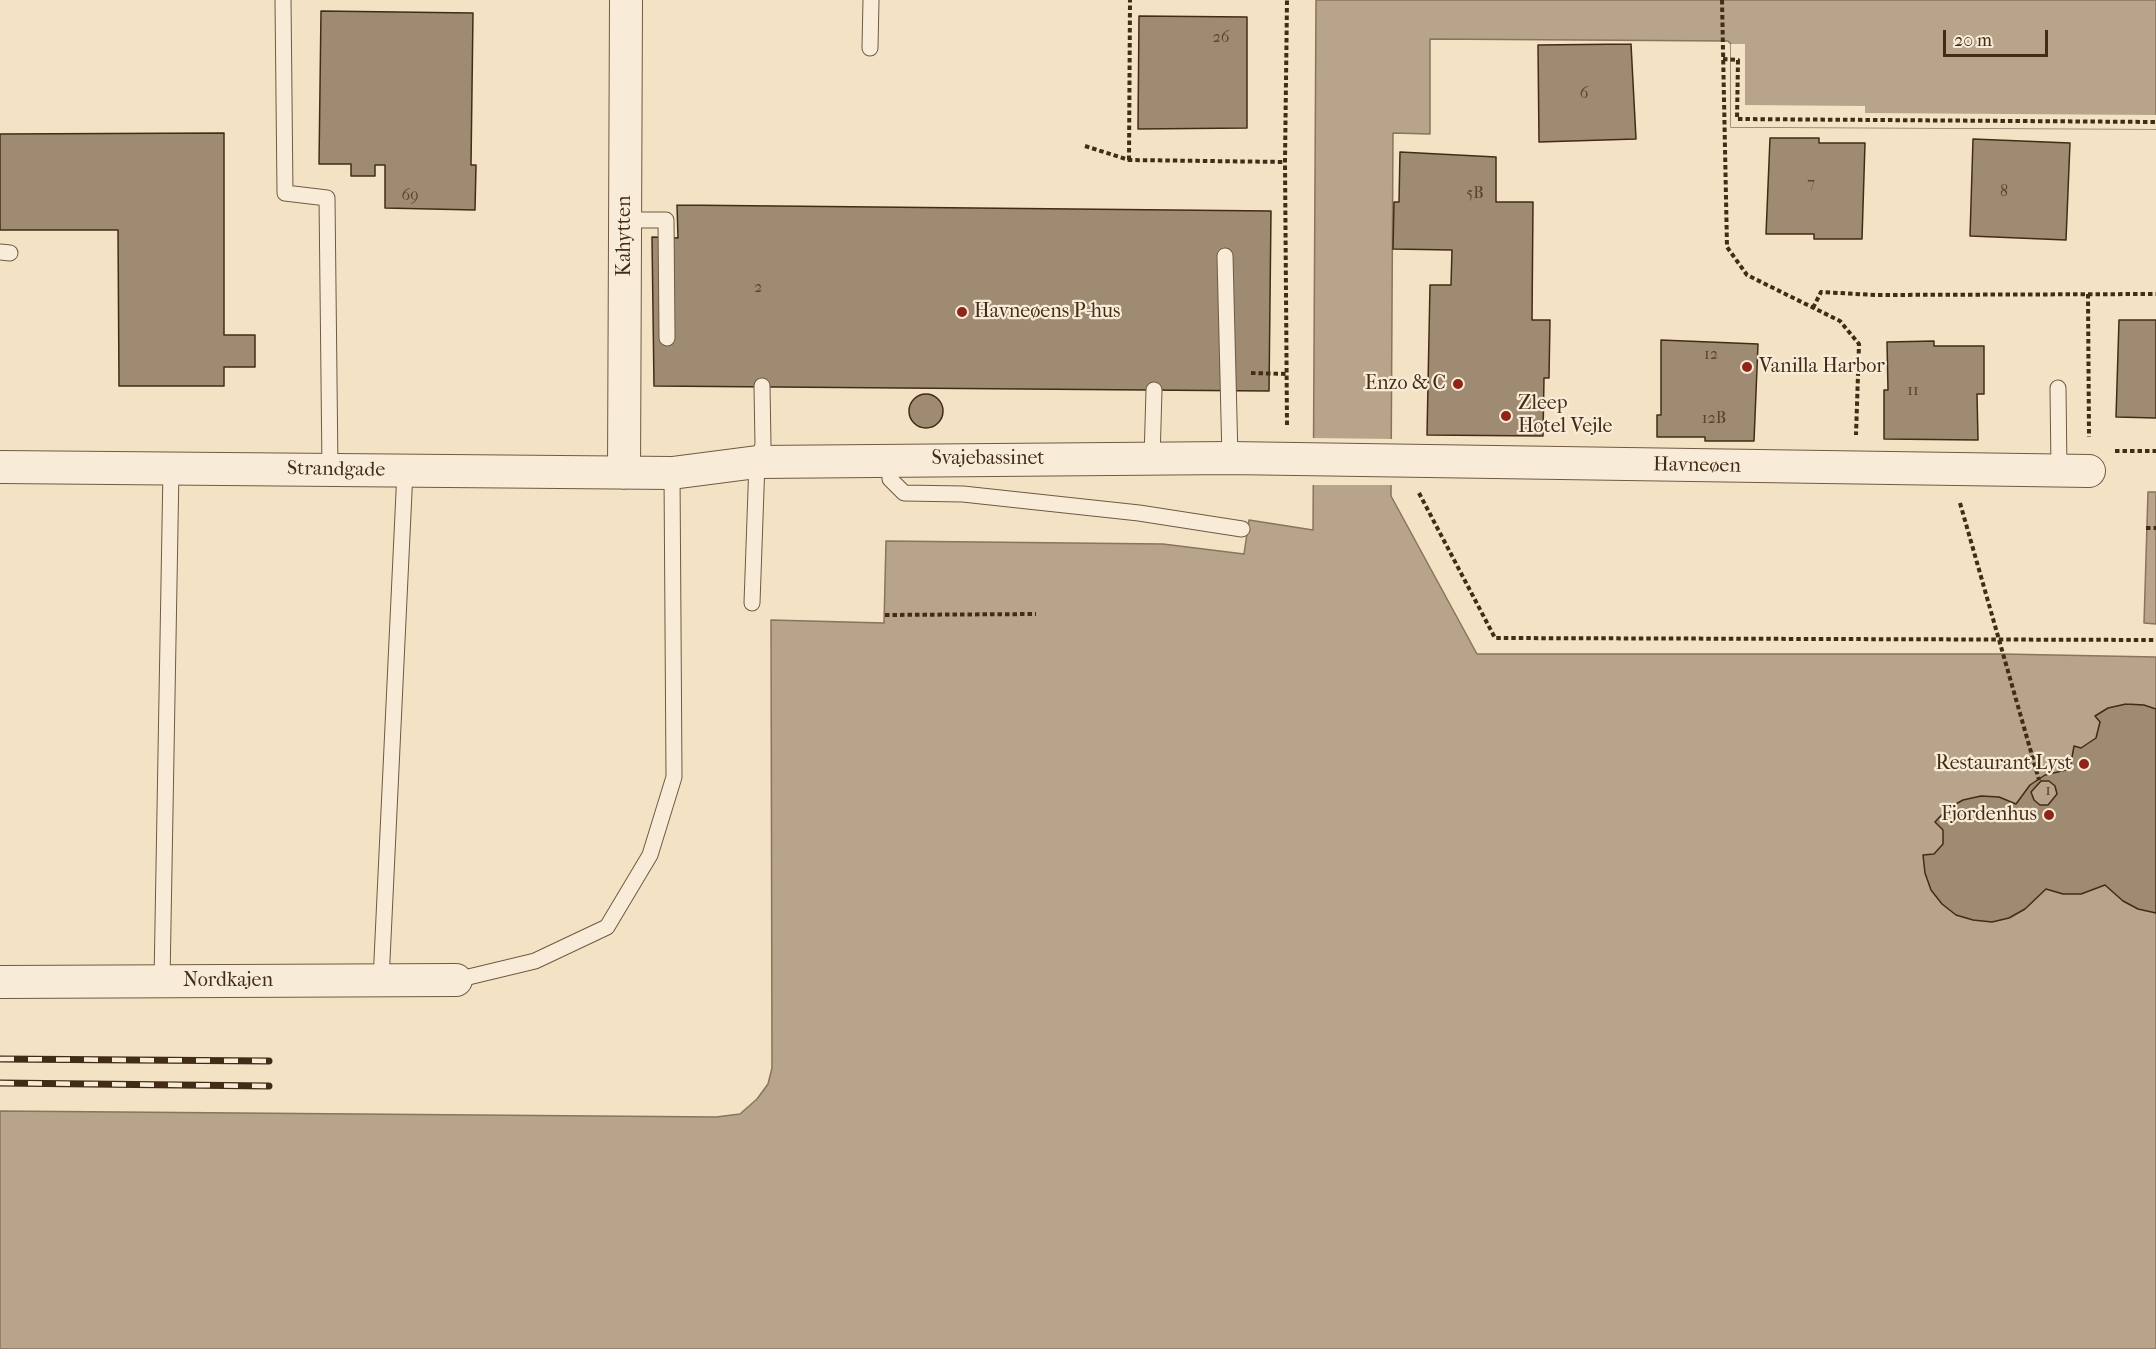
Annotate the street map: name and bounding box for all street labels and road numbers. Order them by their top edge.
street label: Kahytten [613,196,637,276]
street label: Svajebassinet [932,447,1044,471]
street label: Havneøen [1653,453,1741,479]
street label: Strandgade [287,457,385,483]
street label: Nordkajen [183,969,273,993]

